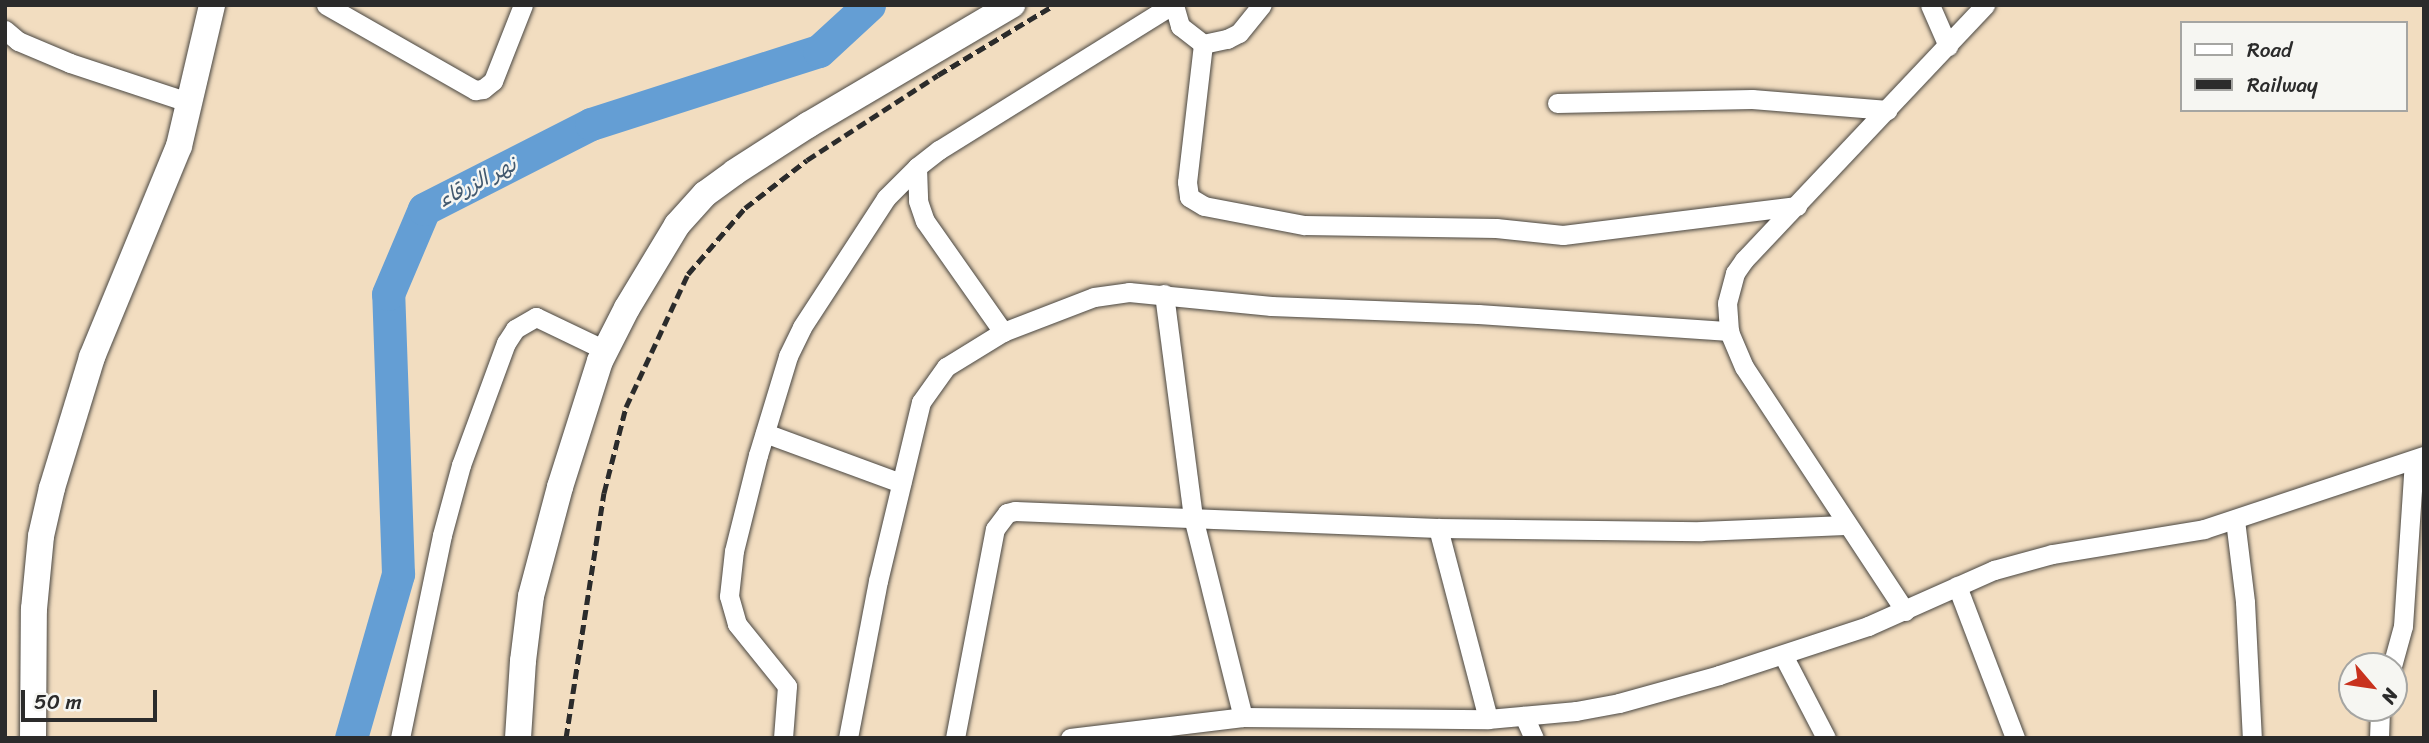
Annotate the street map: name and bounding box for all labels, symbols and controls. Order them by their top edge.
legend [2180,21,2408,112]
text: Road [2247,31,2292,69]
text: Railway [2247,66,2318,104]
water label: نهر الزرقاء [434,152,520,212]
north arrow [2338,652,2408,722]
scale bar [24,676,161,720]
text: 50 m [34,683,82,721]
text: N [2372,683,2408,710]

